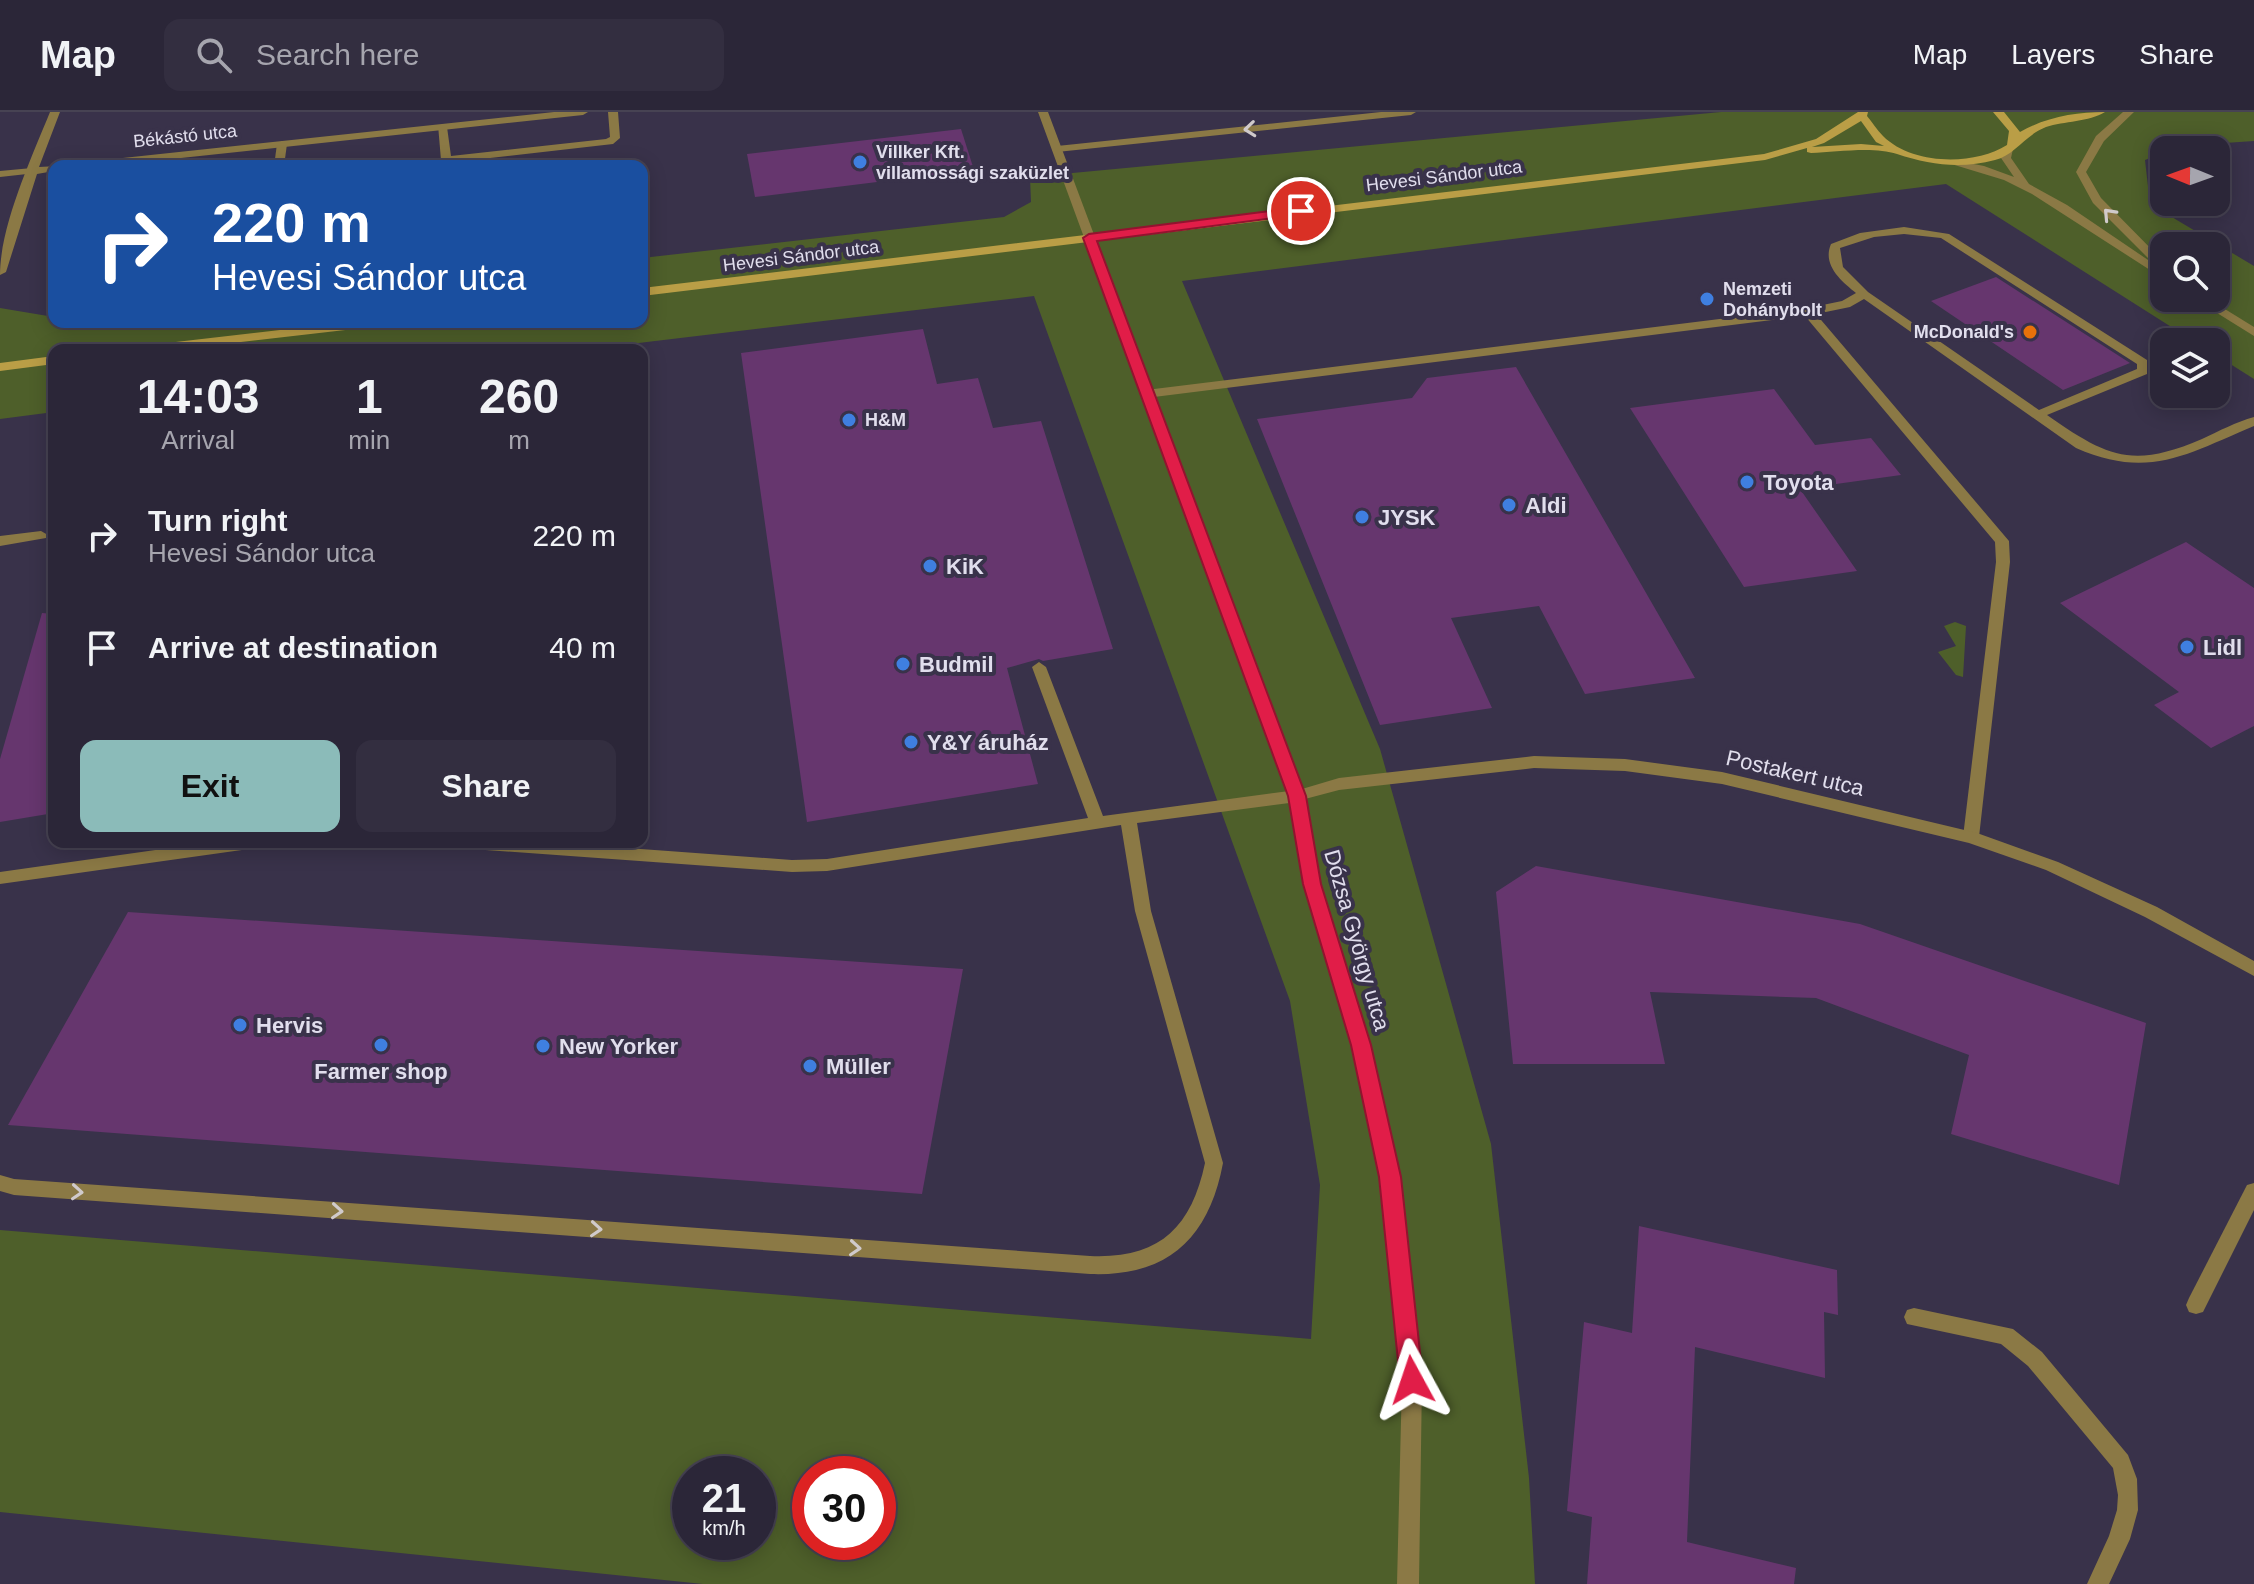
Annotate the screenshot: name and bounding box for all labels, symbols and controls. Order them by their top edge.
search box [164,19,724,91]
icon: search [192,33,236,77]
text: Map [40,34,116,76]
text: Search here [256,38,419,71]
text: Map [1913,39,1967,70]
text: Layers [2011,39,2095,70]
text: Share [2139,39,2214,70]
one-way arrow [1243,120,1256,137]
street label: Békástó utca [132,121,239,151]
north arrow [2150,136,2230,216]
map controls [2150,136,2230,408]
place label: Villker Kft. villamossági szaküzlet [876,142,1069,183]
marker: Villker Kft. villamossági szaküzlet [851,153,869,171]
street label: Hevesi Sándor utca [1365,156,1524,195]
pin [1267,177,1335,245]
icon: arrive [1279,189,1323,233]
text: 220 m [212,191,371,254]
icon: right [80,192,184,296]
one-way arrow [2104,209,2119,223]
button: search [2150,232,2230,312]
street label: Hevesi Sándor utca [722,236,881,275]
text: Hevesi Sándor utca [212,257,526,298]
place label: Nemzeti Dohánybolt [1723,279,1822,320]
marker: Nemzeti Dohánybolt [1698,290,1716,308]
place label: McDonald's [1914,322,2014,342]
marker: McDonald's [2021,323,2039,341]
button: layers [2150,328,2230,408]
text: 14:03 [137,370,260,423]
text: 1 [356,370,383,423]
text: 260 [479,370,559,423]
place label: H&M [865,410,906,430]
marker: H&M [840,411,858,429]
text: Arrival [161,425,235,455]
text: min [348,425,390,455]
text: m [508,425,530,455]
place label: Toyota [1763,470,1834,495]
marker: Toyota [1738,473,1756,491]
place label: Aldi [1525,493,1567,518]
marker: Aldi [1500,496,1518,514]
text: Turn right [148,504,287,537]
place label: JYSK [1378,505,1436,530]
marker: JYSK [1353,508,1371,526]
icon: right [80,514,124,558]
text: 220 m [533,519,616,552]
text: Hevesi Sándor utca [148,538,375,568]
place label: KiK [946,554,984,579]
marker: KiK [921,557,939,575]
icon: arrive [80,626,124,670]
text: Arrive at destination [148,631,438,664]
text: 40 m [549,631,616,664]
place label: Lidl [2203,635,2242,660]
marker: Lidl [2178,638,2196,656]
place label: Budmil [919,652,994,677]
marker: Budmil [894,655,912,673]
place label: Y&Y áruház [927,730,1049,755]
marker: Y&Y áruház [902,733,920,751]
button: Exit [80,740,340,832]
button: Share [356,740,616,832]
street label: Postakert utca [1724,745,1867,801]
street label: Dózsa György utca [1319,847,1395,1034]
place label: Hervis [256,1013,323,1038]
marker: Hervis [231,1016,249,1034]
place label: New Yorker [559,1034,678,1059]
marker: Farmer shop [372,1036,390,1054]
marker: New Yorker [534,1037,552,1055]
place label: Müller [826,1054,891,1079]
marker: Müller [801,1057,819,1075]
place label: Farmer shop [314,1059,448,1084]
one-way arrow [71,1183,84,1200]
one-way arrow [331,1202,344,1219]
one-way arrow [590,1220,603,1237]
one-way arrow [849,1239,862,1256]
position arrow [1370,1338,1454,1422]
speed limit sign: 30 [792,1456,896,1560]
text: 21 [702,1476,746,1520]
text: km/h [702,1517,746,1539]

